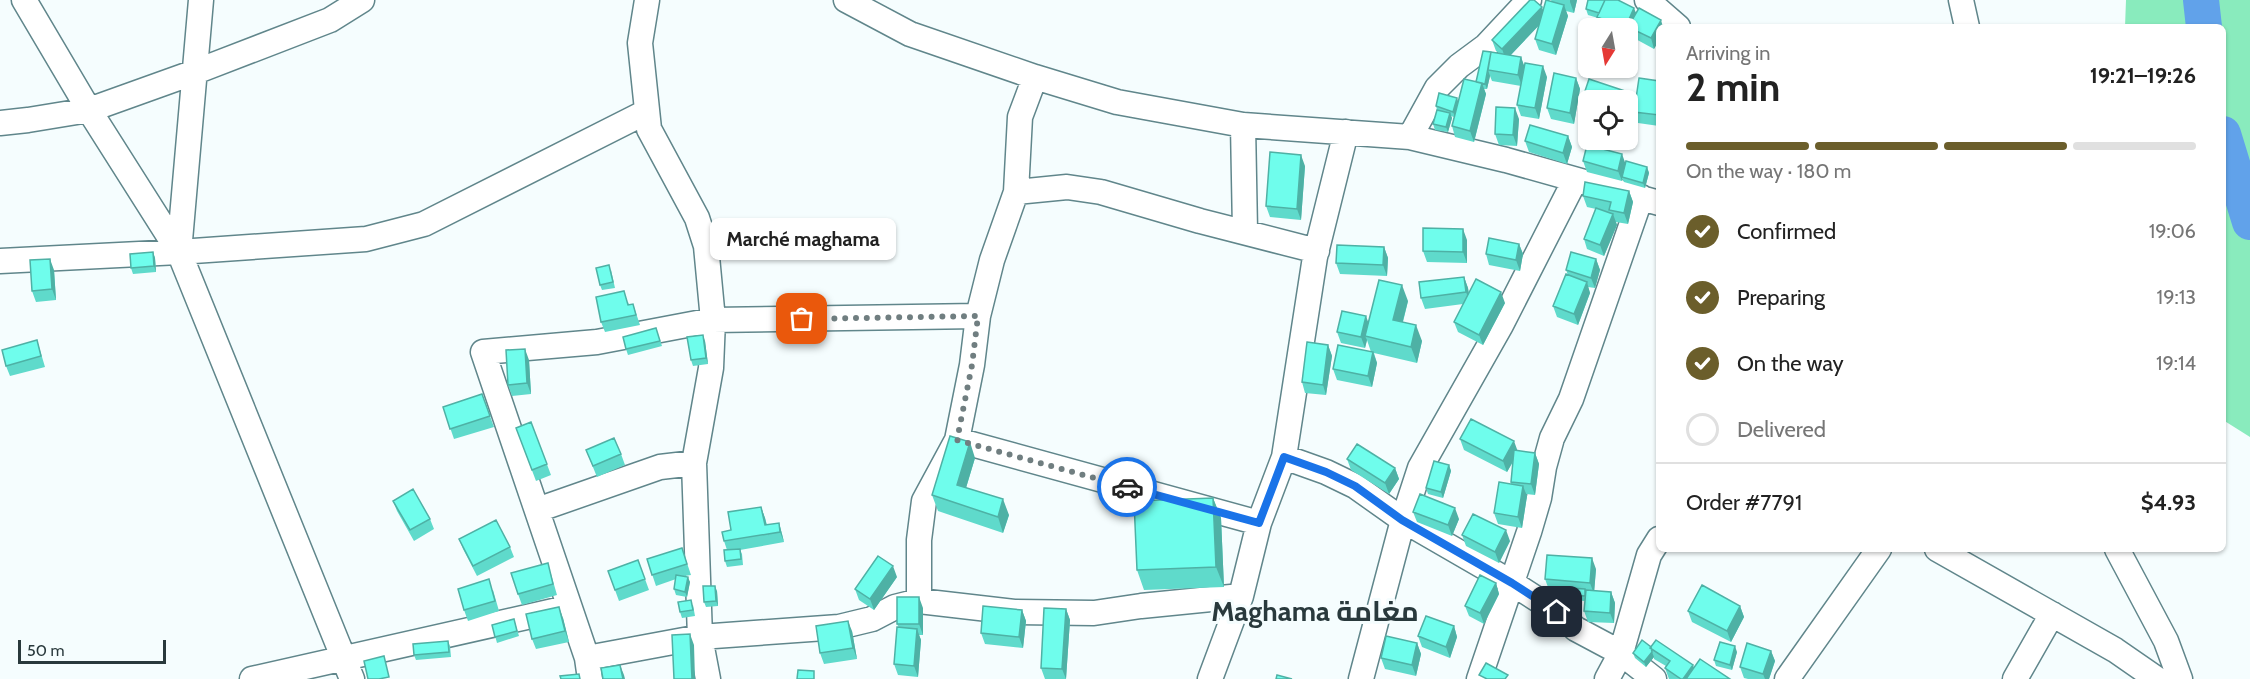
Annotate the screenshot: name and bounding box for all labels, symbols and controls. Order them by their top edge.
north arrow [1578,18,1638,78]
map controls [1578,18,1638,150]
text: Arriving in [1686,41,1770,65]
text: 19:21–19:26 [2090,62,2196,89]
text: 2 min [1686,63,1780,111]
button: locate [1578,90,1638,150]
text: On the way · 180 m [1686,159,1851,183]
icon: check [1686,215,1719,248]
callout: Marché maghama [709,217,895,259]
text: Confirmed [1737,218,1836,245]
text: 19:06 [2149,219,2196,243]
text: Marché maghama [726,227,880,251]
icon: check [1686,281,1719,314]
text: Preparing [1737,284,1825,311]
text: 19:13 [2157,285,2196,309]
pin [776,293,827,344]
icon: bag [785,302,818,335]
icon: check [1686,347,1719,380]
text: On the way [1737,350,1844,377]
text: 19:14 [2156,351,2196,375]
text: Delivered [1737,416,1826,443]
courier [1097,457,1157,517]
icon: car [1111,471,1144,504]
text: Order #7791 [1686,489,1802,516]
text: $4.93 [2141,489,2196,516]
pin [1531,586,1582,637]
district label: Maghama مغامة [1211,594,1419,628]
icon: home [1540,595,1573,628]
scale bar [18,637,166,664]
text: 50 m [27,641,64,660]

